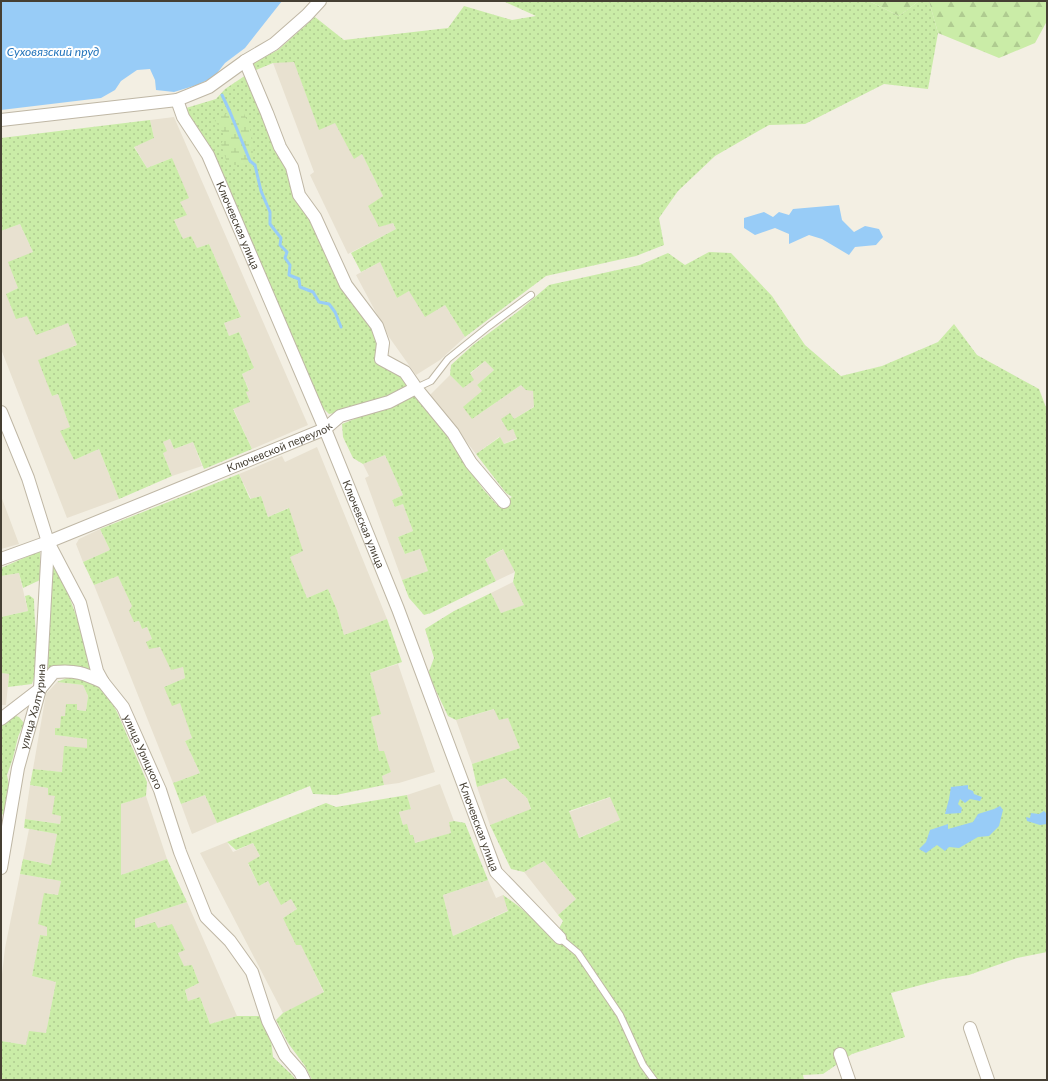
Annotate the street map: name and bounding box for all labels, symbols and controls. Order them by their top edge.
water label: Суховязский пруд [7,44,99,59]
street label: Ключевская улица [214,179,263,271]
street label: Ключевской переулок [225,419,335,474]
street label: Ключевская улица [340,478,388,570]
street label: улица Халтурина [17,663,47,750]
street label: улица Урицкого [121,712,166,791]
street label: Ключевская улица [457,780,502,873]

